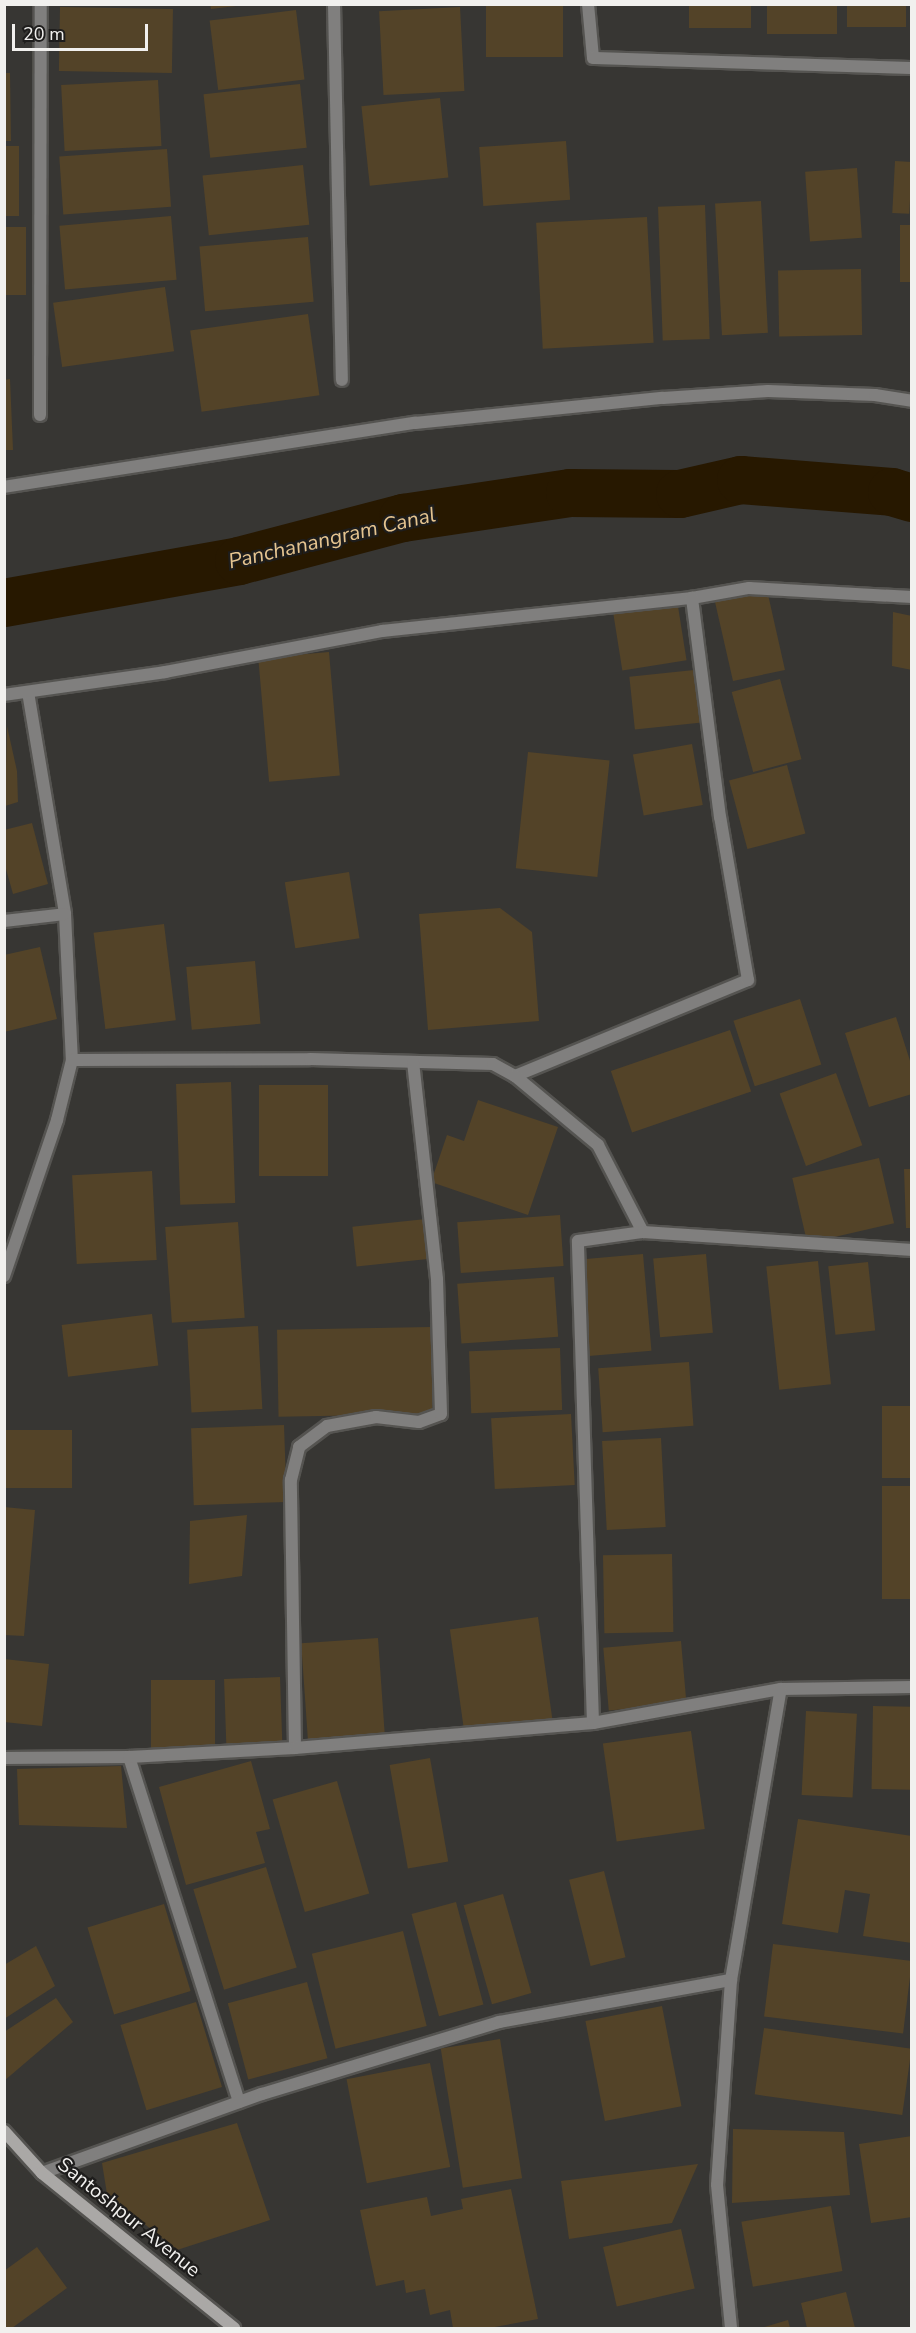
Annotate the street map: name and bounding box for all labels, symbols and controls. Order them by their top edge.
scale bar [15,12,152,50]
text: 20 m [23,22,65,46]
water label: Panchanangram Canal [226,502,438,574]
street label: Santoshpur Avenue [53,2152,205,2282]

